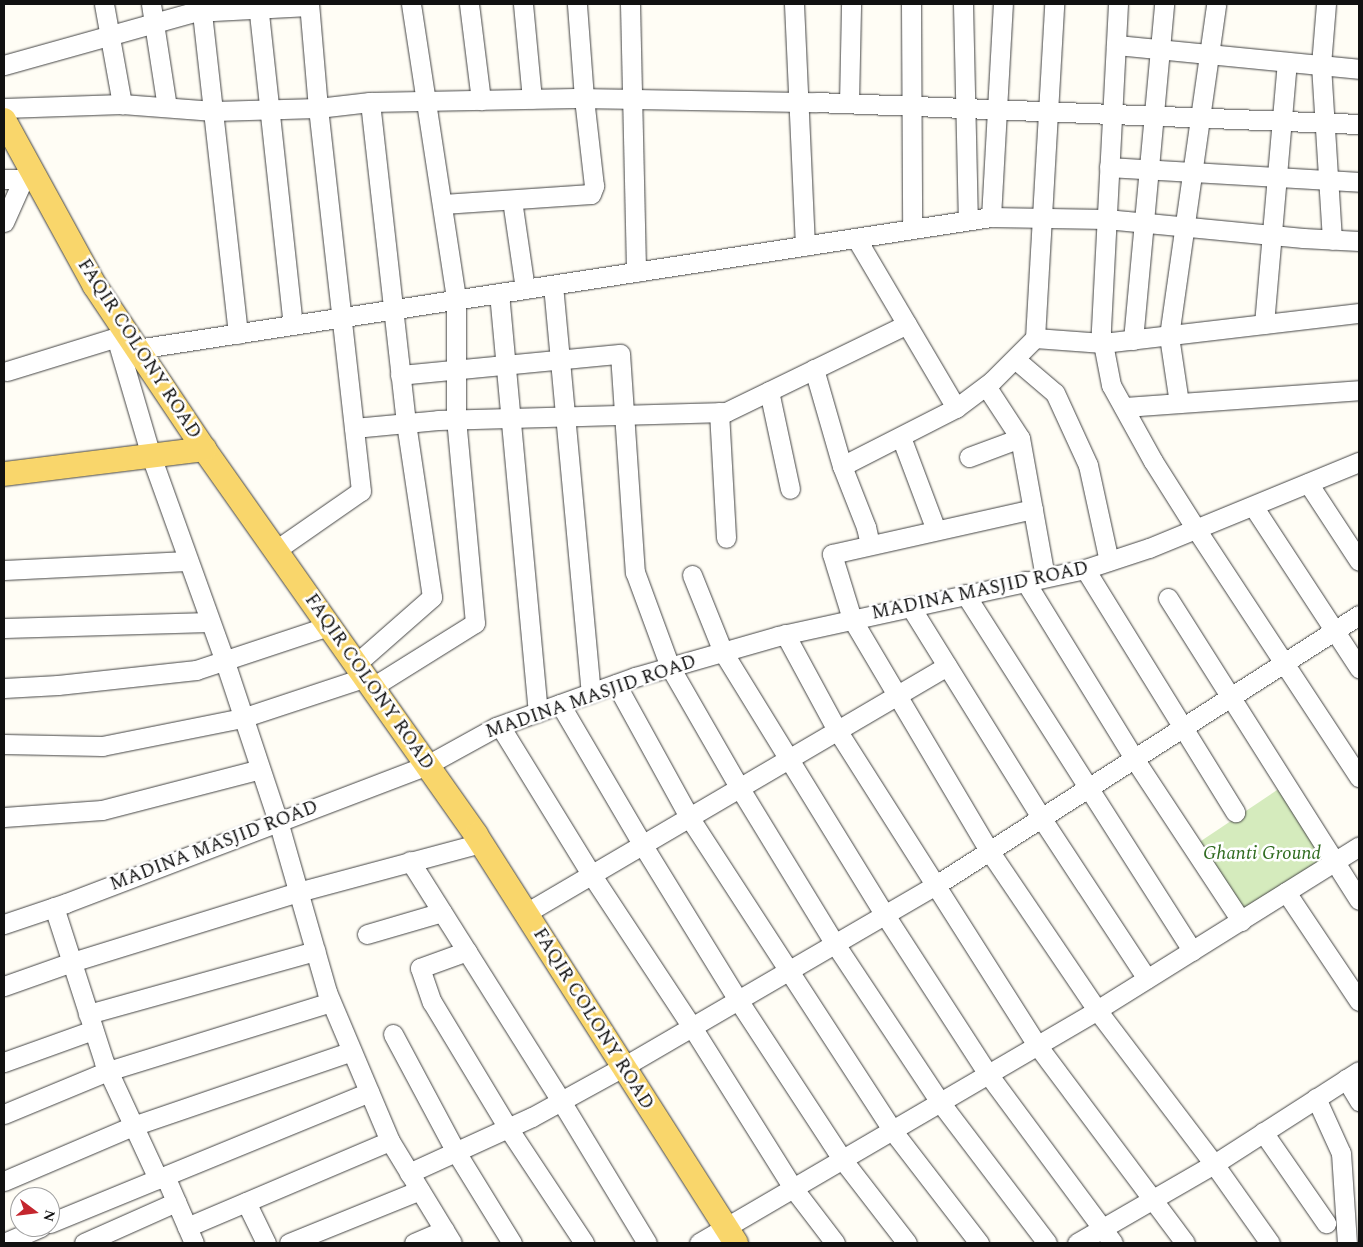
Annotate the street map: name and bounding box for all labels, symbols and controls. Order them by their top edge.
street label: FAQIR COLONY ROAD [72,255,206,443]
street label: MADINA MASJID ROAD [869,557,1091,625]
street label: FAQIR COLONY ROAD [299,589,439,775]
street label: MADINA MASJID ROAD [483,650,699,744]
street label: MADINA MASJID ROAD [107,796,321,896]
park label: Ghanti Ground [1203,843,1321,865]
street label: FAQIR COLONY ROAD [528,924,658,1114]
north arrow [10,1187,60,1237]
text: N [37,1208,61,1224]

